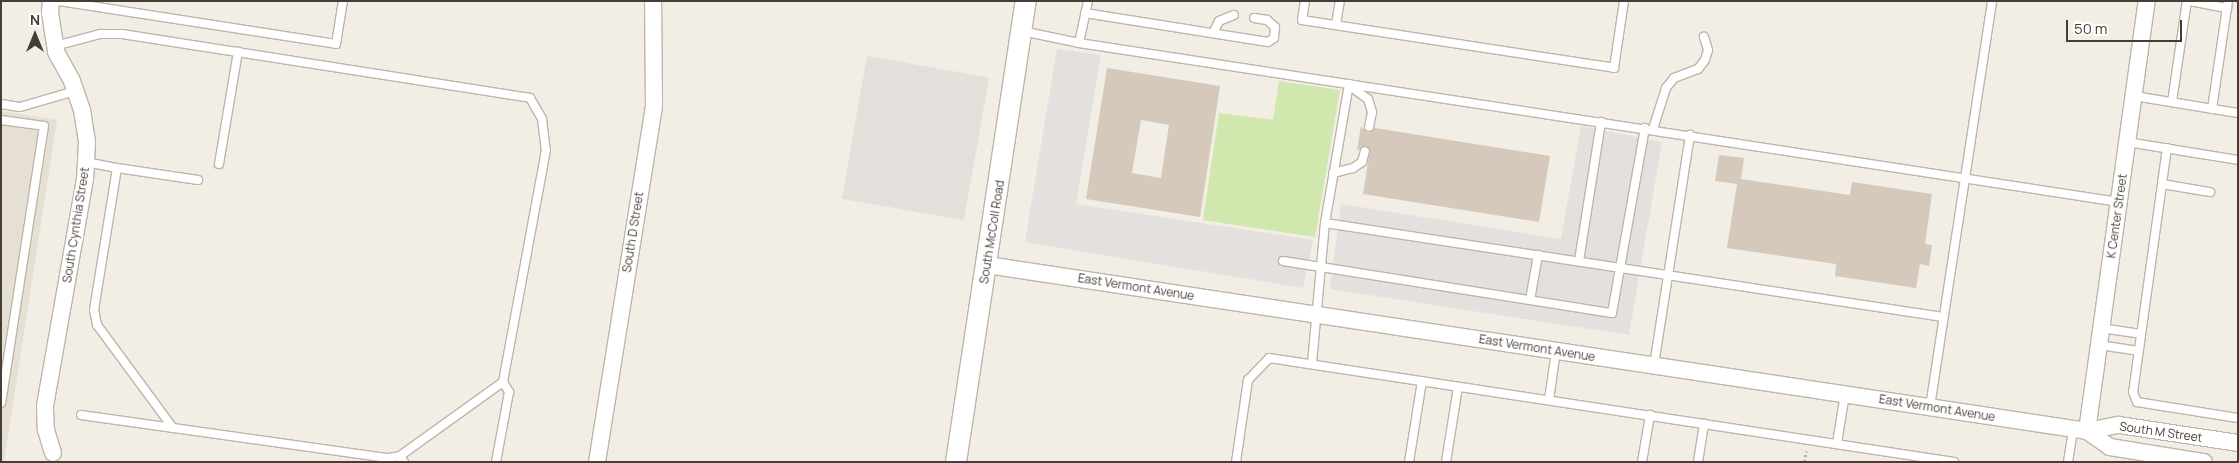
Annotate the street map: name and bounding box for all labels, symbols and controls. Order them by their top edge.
north arrow [10,10,60,60]
text: N [30,10,40,29]
scale bar [2069,10,2185,42]
text: 50 m [2074,18,2108,39]
street label: South Cynthia Street [60,166,92,284]
street label: K Center Street [2104,173,2130,259]
street label: South McColl Road [977,179,1007,285]
street label: South D Street [620,191,646,273]
street label: East Vermont Avenue [1077,271,1195,303]
street label: East Vermont Avenue [1478,332,1596,364]
street label: East Vermont Avenue [1878,392,1996,424]
street label: South M Street [2119,419,2203,445]

